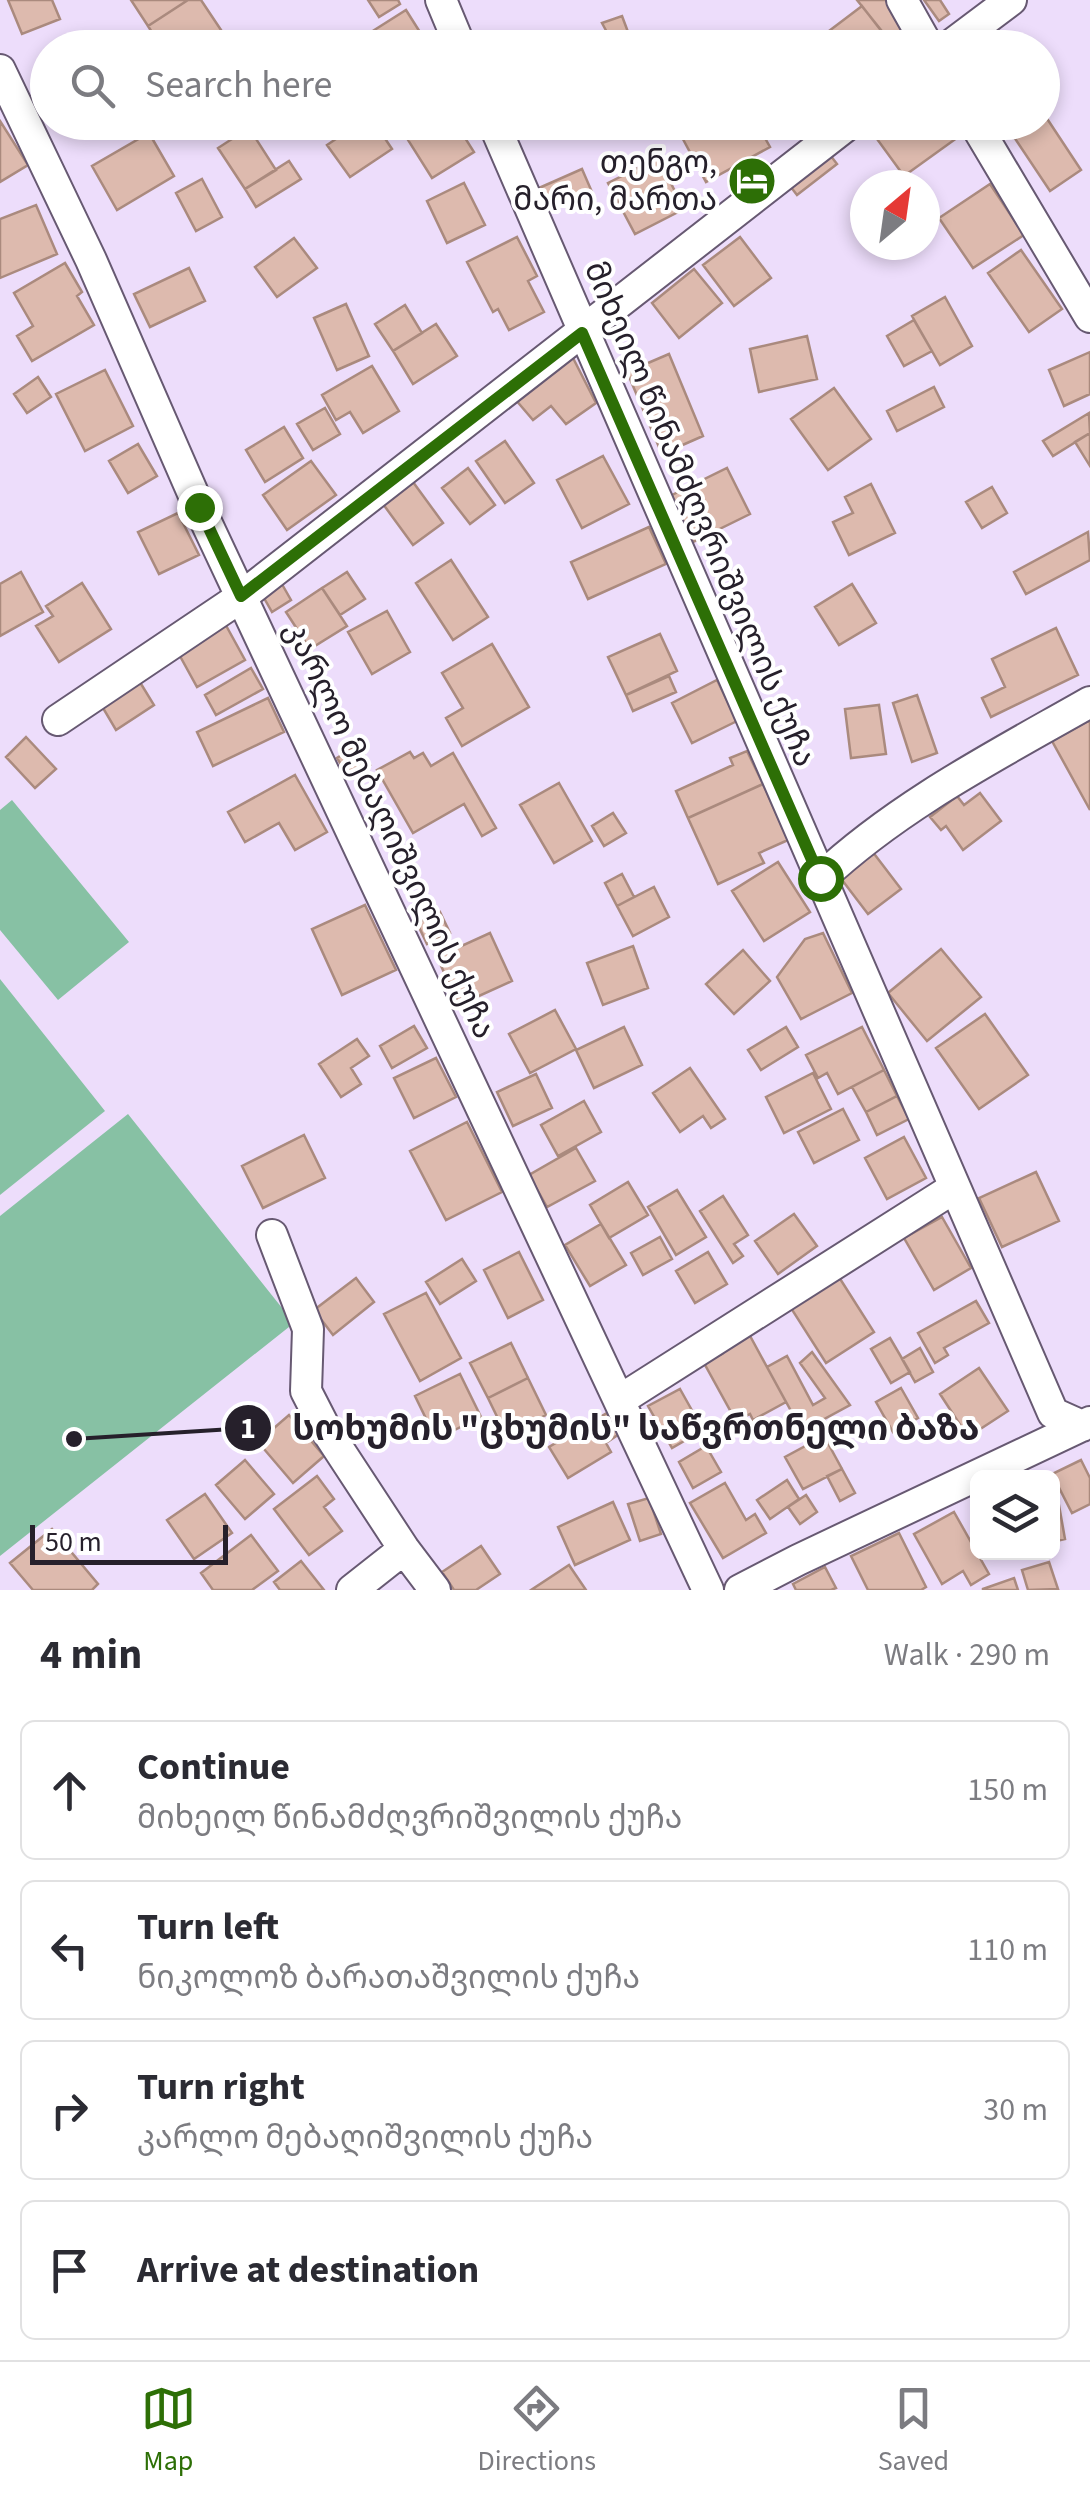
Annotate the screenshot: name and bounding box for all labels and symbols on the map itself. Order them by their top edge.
place label: თენგო, მარი, მართა [513,140,717,223]
hotel icon: თენგო, მარი, მართა [726,155,778,207]
north arrow [850,170,940,260]
street label: მიხეილ წინამძღვრიშვილის ქუჩა [572,254,828,774]
route end [177,485,223,531]
street label: კარლო მებაღიშვილის ქუჩა [273,614,507,1046]
route start [798,856,844,902]
callout: სოხუმის "ცხუმის" საწვრთნელი ბაზა [223,1395,1000,1460]
text: სოხუმის "ცხუმის" საწვრთნელი ბაზა [292,1404,980,1454]
text: 1 [240,1407,256,1450]
scale bar [30,1520,228,1564]

